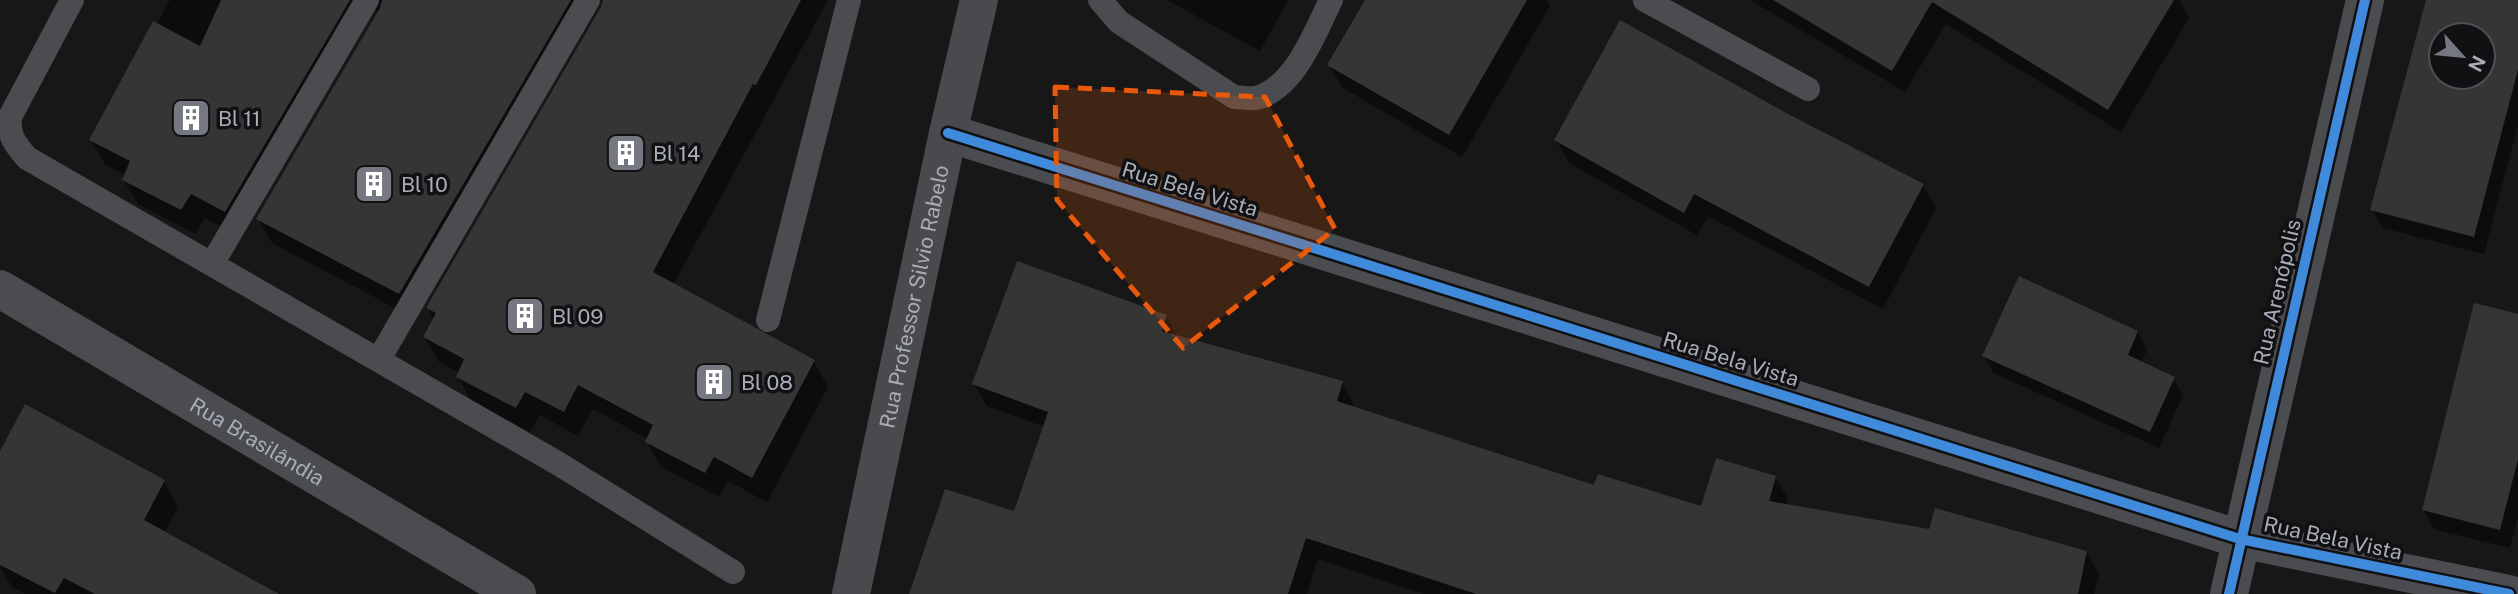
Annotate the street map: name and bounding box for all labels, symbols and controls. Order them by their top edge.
north arrow [2427,21,2497,91]
text: N [2464,52,2490,75]
building icon: Bl 11 [170,97,212,139]
place label: Bl 11 [218,106,261,131]
building icon: Bl 14 [605,132,647,174]
place label: Bl 14 [653,141,700,166]
street label: Rua Bela Vista [1119,156,1261,222]
building icon: Bl 10 [353,163,395,205]
street label: Rua Professor Silvio Rabelo [874,163,953,430]
place label: Bl 10 [401,172,448,197]
street label: Rua Arenópolis [2248,217,2306,367]
building icon: Bl 09 [504,295,546,337]
place label: Bl 09 [552,304,603,329]
street label: Rua Bela Vista [1660,326,1802,392]
building icon: Bl 08 [693,361,735,403]
place label: Bl 08 [741,370,793,395]
street label: Rua Brasilândia [186,392,329,490]
street label: Rua Bela Vista [2261,511,2405,565]

